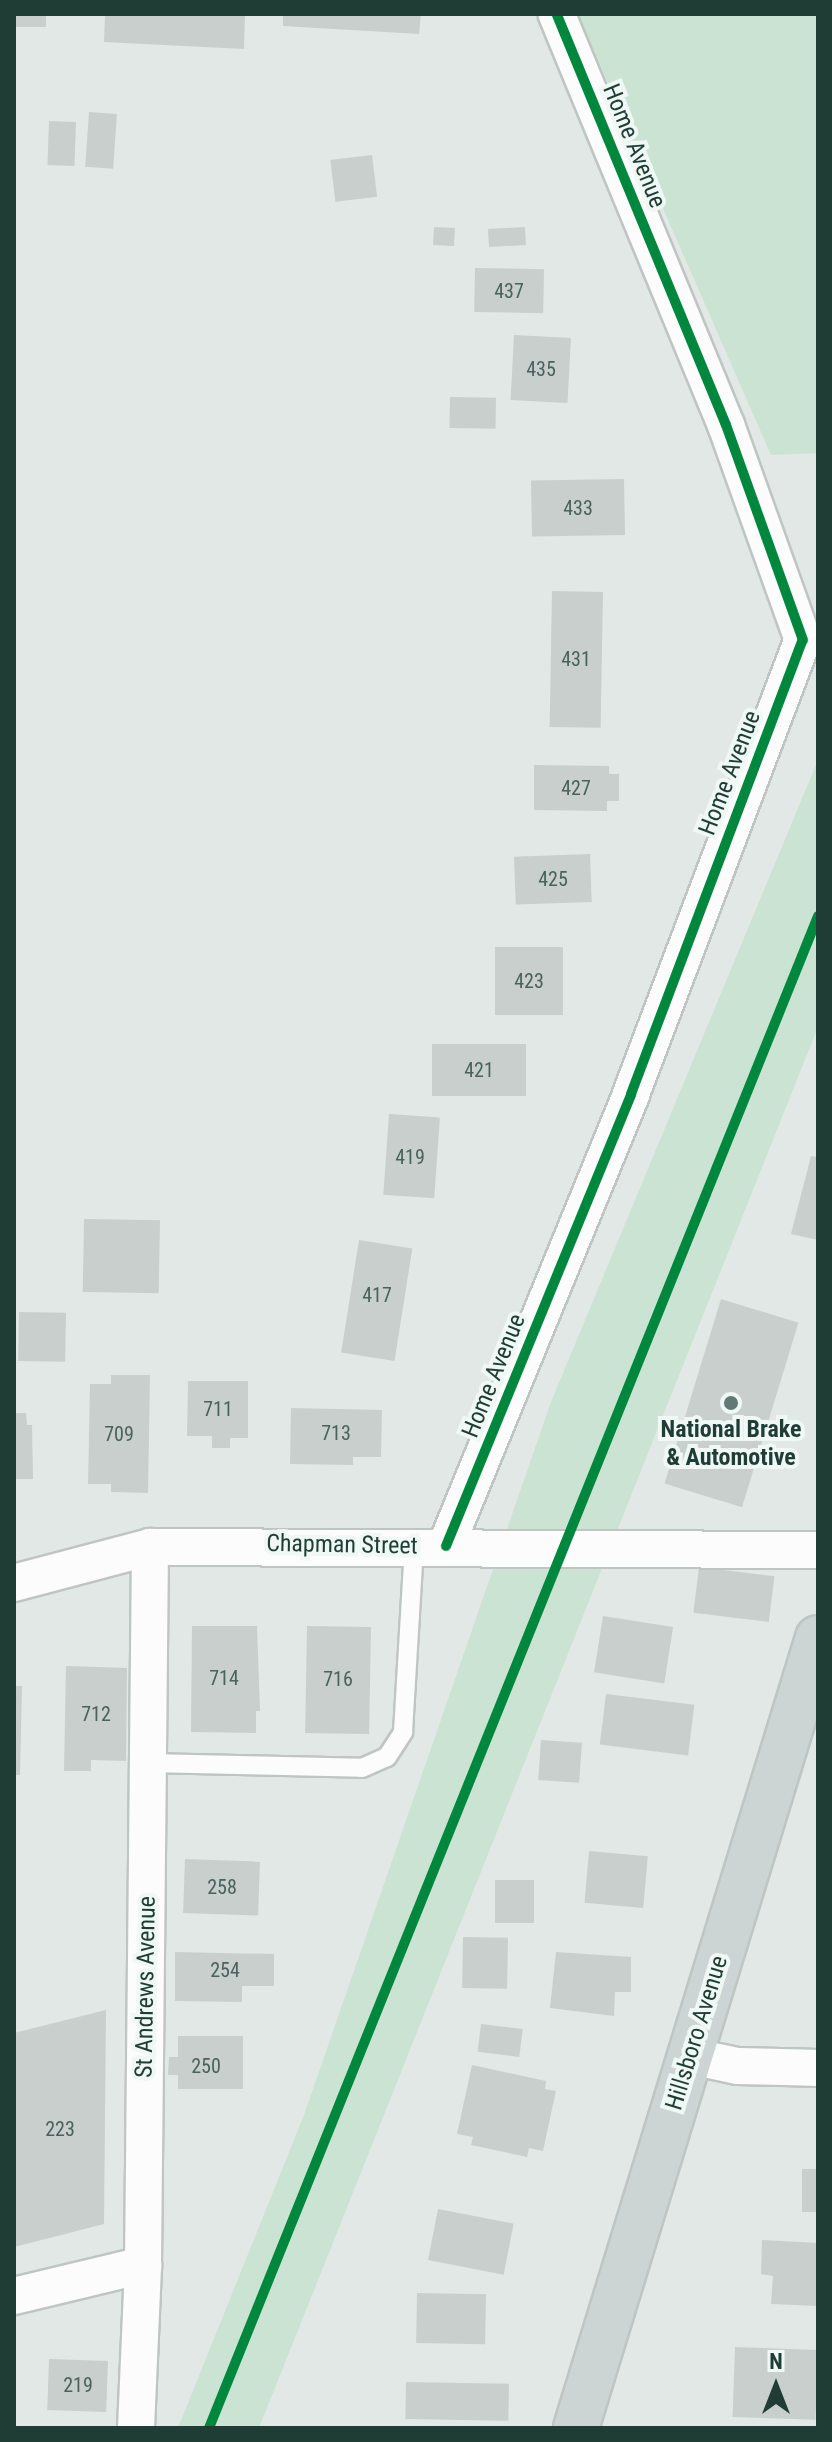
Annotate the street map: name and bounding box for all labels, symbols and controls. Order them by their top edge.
street label: Home Avenue [596,80,672,212]
house number: 437 [494,279,524,303]
house number: 435 [526,357,556,381]
house number: 433 [563,496,593,520]
house number: 431 [561,647,591,671]
street label: Home Avenue [693,707,767,839]
house number: 427 [561,776,591,800]
house number: 425 [538,867,568,891]
house number: 423 [514,969,544,993]
house number: 421 [464,1058,494,1082]
house number: 419 [395,1145,425,1169]
house number: 417 [362,1283,392,1307]
street label: Home Avenue [456,1310,532,1442]
marker: National Brake & Automotive [722,1394,740,1412]
house number: 711 [203,1397,233,1421]
place label: National Brake & Automotive [660,1416,802,1472]
house number: 713 [321,1421,351,1445]
house number: 709 [104,1422,134,1446]
street label: Chapman Street [266,1529,418,1561]
house number: 714 [209,1666,239,1690]
house number: 716 [323,1667,353,1691]
house number: 712 [81,1702,111,1726]
house number: 258 [207,1875,237,1899]
street label: St Andrews Avenue [130,1896,162,2078]
street label: Hillsboro Avenue [660,1952,734,2114]
house number: 254 [210,1958,240,1982]
house number: 250 [191,2054,221,2078]
house number: 223 [45,2117,75,2141]
north arrow [736,2346,816,2426]
text: N [769,2349,783,2374]
house number: 219 [63,2373,93,2397]

